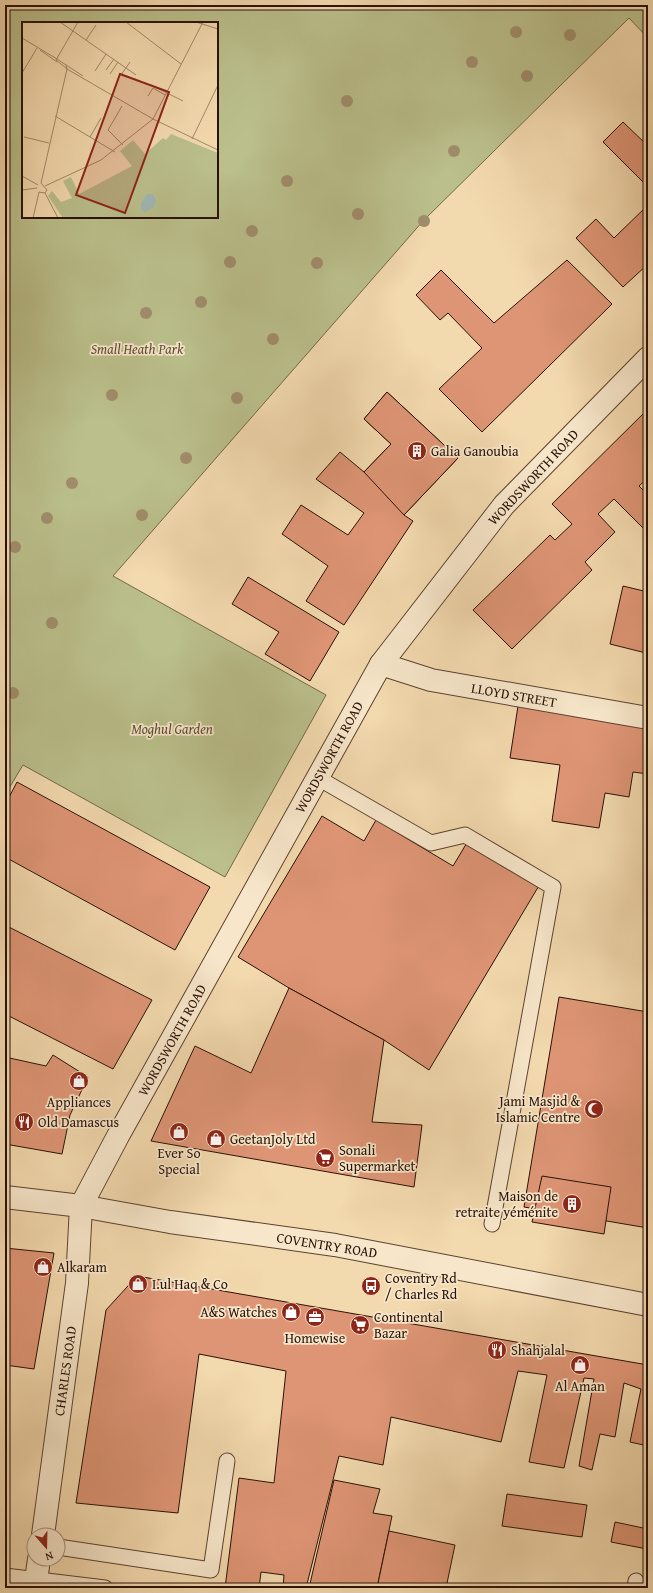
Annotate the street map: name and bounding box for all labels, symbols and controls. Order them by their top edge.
inset map [22,22,218,218]
park label: Small Heath Park [91,339,184,359]
street label: WORDSWORTH ROAD [483,425,583,529]
building icon: Galia Ganoubia [406,440,428,462]
place label: Galia Ganoubia [431,441,519,461]
street label: LLOYD STREET [470,678,558,712]
street label: WORDSWORTH ROAD [290,698,368,816]
park label: Moghul Garden [131,719,213,739]
street label: WORDSWORTH ROAD [133,981,211,1099]
shop icon: Appliances [68,1070,90,1092]
place label: Jami Masjid & Islamic Centre [496,1091,581,1127]
place label: Appliances [47,1092,111,1112]
mosque icon: Jami Masjid & Islamic Centre [583,1098,605,1120]
restaurant icon: Old Damascus [13,1111,35,1133]
place label: Old Damascus [38,1112,119,1132]
shop icon: Ever So Special [168,1121,190,1143]
shop icon: GeetanJoly Ltd [205,1128,227,1150]
place label: GeetanJoly Ltd [230,1129,316,1149]
place label: Sonali Supermarket [339,1140,416,1176]
place label: Ever So Special [157,1143,201,1179]
supermarket icon: Sonali Supermarket [314,1147,336,1169]
place label: Maison de retraite yéménite [455,1186,558,1222]
building icon: Maison de retraite yéménite [561,1193,583,1215]
street label: COVENTRY ROAD [275,1227,379,1263]
shop icon: Alkaram [32,1256,54,1278]
place label: Alkaram [57,1257,107,1277]
place label: Coventry Rd / Charles Rd [385,1268,458,1304]
shop icon: I.ul Haq & Co [127,1273,149,1295]
place label: I.ul Haq & Co [152,1274,228,1294]
bus stop icon: Coventry Rd / Charles Rd [360,1275,382,1297]
shop icon: A&S Watches [280,1301,302,1323]
place label: A&S Watches [200,1302,277,1322]
office icon: Homewise [304,1306,326,1328]
place label: Continental Bazar [374,1307,443,1343]
supermarket icon: Continental Bazar [349,1314,371,1336]
street label: CHARLES ROAD [49,1325,81,1417]
place label: Homewise [285,1328,346,1348]
restaurant icon: Shahjalal [486,1339,508,1361]
place label: Shahjalal [511,1340,565,1360]
shop icon: Al Aman [569,1354,591,1376]
place label: Al Aman [555,1376,605,1396]
north arrow [26,1527,66,1567]
text: N [43,1548,56,1565]

